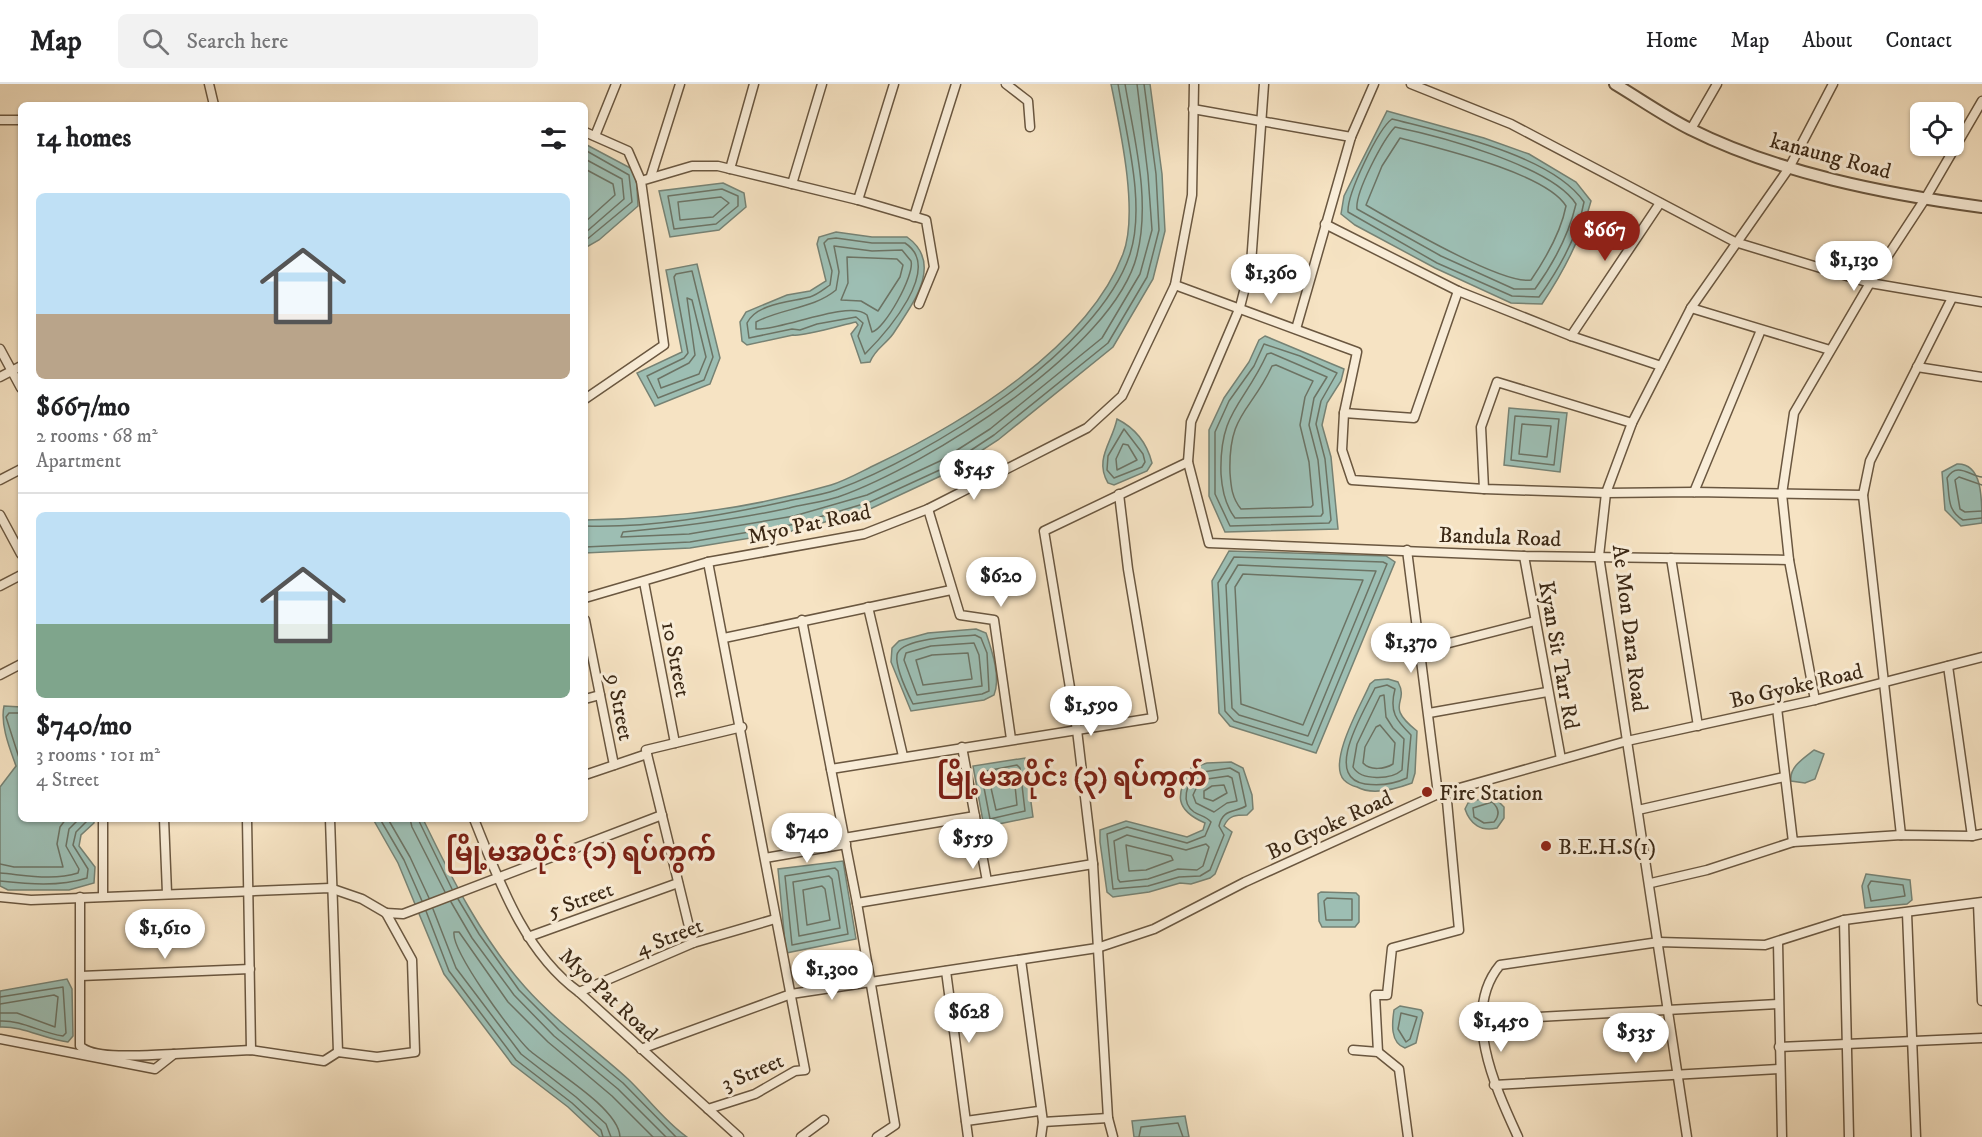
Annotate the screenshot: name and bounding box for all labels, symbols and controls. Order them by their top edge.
search box [118,14,538,68]
text: Map [30,24,82,59]
icon: search [139,25,172,58]
text: Search here [187,28,288,55]
text: Home [1646,28,1698,54]
text: Map [1731,28,1769,54]
text: About [1802,28,1853,54]
text: Contact [1886,28,1952,54]
map controls [1910,102,1964,156]
button: locate [1910,102,1964,156]
text: 14 homes [36,122,131,155]
icon: filters [537,122,570,155]
street label: kanaung Road [1767,127,1894,186]
pin: $667 [1569,211,1641,262]
text: $667 [1584,218,1626,243]
icon: home [249,232,357,340]
pin: $1,130 [1805,241,1903,292]
text: $1,130 [1829,248,1879,273]
pin: $1,360 [1222,254,1320,305]
text: $1,360 [1245,261,1297,286]
text: $667/mo [36,391,130,424]
text: 2 rooms · 68 m² [36,424,158,449]
text: Apartment [36,449,121,474]
pin: $545 [938,450,1010,501]
text: $545 [953,457,995,482]
street label: Myo Pat Road [745,498,873,551]
street label: Bandula Road [1438,522,1562,553]
street label: Ae Mon Dara Road [1606,543,1653,713]
icon: home [249,551,357,659]
pin: $620 [965,557,1037,608]
text: $620 [980,564,1022,589]
street label: Kyan Sit Tarr Rd [1532,579,1585,732]
street label: 10 Street [655,619,696,699]
pin: $1,370 [1362,623,1460,674]
text: $1,370 [1385,630,1437,655]
street label: Bo Gyoke Road [1727,658,1866,715]
street label: 9 Street [600,670,639,743]
pin: $1,590 [1042,686,1140,737]
text: $1,590 [1064,693,1118,718]
text: $740/mo [36,710,132,743]
text: 3 rooms · 101 m² [36,743,160,768]
district label: မြို့မအပိုင်း (၃) ရပ်ကွက် [937,758,1207,799]
text: 4 Street [36,768,99,793]
place label: Fire Station [1439,780,1544,807]
street label: Bo Gyoke Road [1262,784,1397,866]
marker: Fire Station [1420,785,1434,799]
pin: $740 [771,813,843,864]
pin: $559 [937,819,1009,870]
text: $740 [785,820,829,845]
text: $559 [953,826,993,851]
district label: မြို့မအပိုင်း (၁) ရပ်ကွက် [446,833,716,874]
place label: B.E.H.S(1) [1558,834,1656,861]
marker: B.E.H.S(1) [1539,839,1553,853]
street label: 5 Street [544,876,617,925]
pin: $1,610 [116,909,214,960]
street label: 4 Street [632,912,707,962]
text: $1,610 [139,916,191,941]
street label: Myo Pat Road [553,943,663,1048]
pin: $1,300 [783,950,881,1001]
text: $1,300 [806,957,858,982]
pin: $628 [933,993,1005,1044]
text: $628 [948,1000,990,1025]
pin: $1,450 [1452,1002,1550,1053]
text: $1,450 [1473,1009,1529,1034]
pin: $535 [1600,1013,1672,1064]
text: $535 [1617,1020,1655,1045]
street label: 3 Street [717,1047,788,1098]

